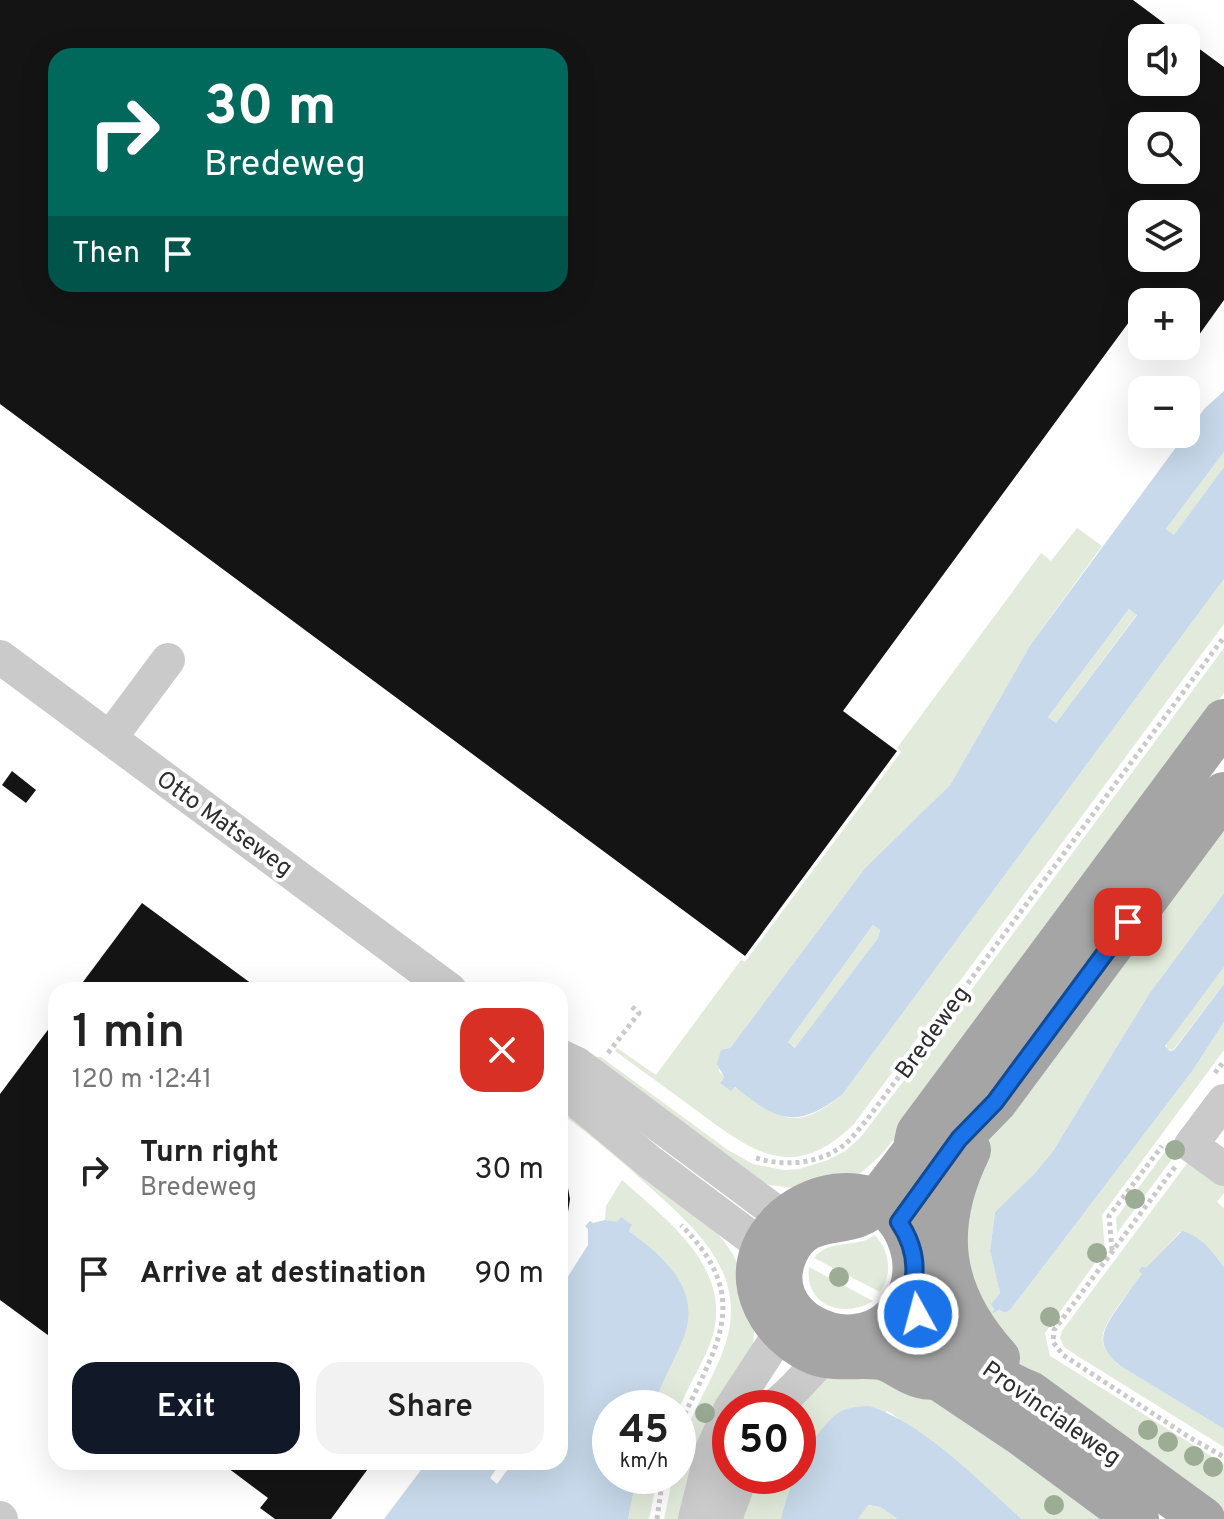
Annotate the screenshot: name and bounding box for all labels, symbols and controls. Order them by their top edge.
map controls [1128,24,1200,448]
button: sound [1128,24,1200,96]
text: 30 m [204,74,337,144]
icon: right [72,80,176,184]
button: search [1128,112,1200,184]
text: Bredeweg [204,143,366,189]
button: layers [1128,200,1200,272]
icon: arrive [156,232,200,276]
text: Then [72,236,140,273]
button: + [1128,288,1200,360]
button: − [1128,376,1200,448]
street label: Otto Matseweg [150,765,298,884]
pin [1094,888,1162,956]
icon: arrive [1106,900,1150,944]
street label: Bredeweg [890,981,977,1086]
text: 1 min [72,1004,185,1064]
button: close [460,1008,544,1092]
text: 120 m · 12:41 [72,1064,212,1097]
text: Turn right [140,1135,278,1172]
icon: right [72,1148,116,1192]
text: 30 m [475,1152,544,1189]
text: Bredeweg [140,1172,257,1205]
icon: arrive [72,1252,116,1296]
text: Arrive at destination [140,1256,426,1293]
text: 90 m [475,1256,544,1293]
position arrow [876,1272,960,1356]
street label: Provincialeweg [976,1356,1126,1474]
button: Exit [72,1362,300,1454]
button: Share [316,1362,544,1454]
speed limit sign: 50 [712,1390,816,1494]
text: 45 [619,1407,669,1457]
text: km/h [620,1449,668,1475]

